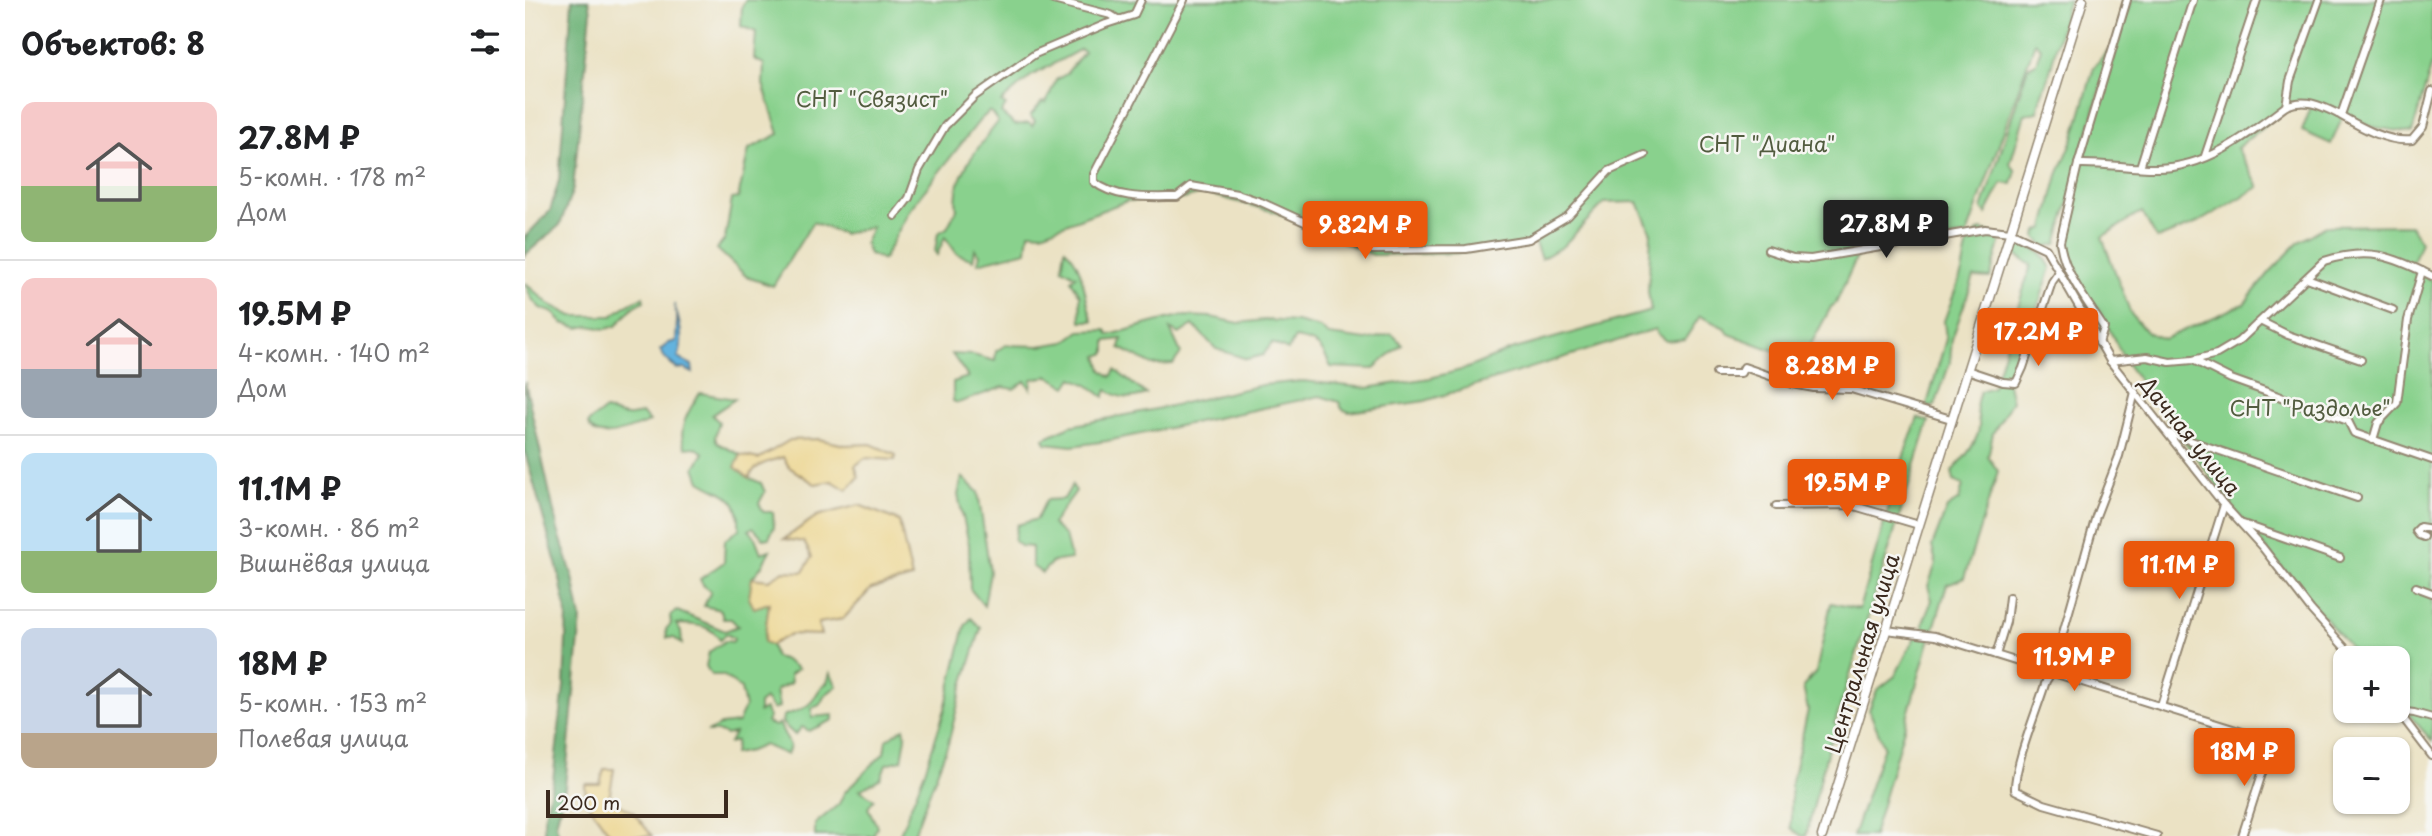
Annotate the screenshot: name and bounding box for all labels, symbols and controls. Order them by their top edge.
text: Объектов: 8 [21,20,205,65]
icon: filters [466,23,504,61]
park label: СНТ "Связист" [796,82,948,114]
text: 27.8M ₽ [238,114,360,159]
park label: СНТ "Диана" [1699,127,1835,159]
icon: home [77,130,161,214]
text: 5-комн. · 178 m² [238,159,426,194]
text: Дом [238,194,287,229]
pin: 27.8M ₽ [1821,201,1951,260]
pin: 9.82M ₽ [1300,202,1430,261]
text: 27.8M ₽ [1839,205,1933,240]
text: 9.82M ₽ [1319,206,1411,241]
text: 19.5M ₽ [238,290,351,335]
icon: home [77,306,161,390]
pin: 17.2M ₽ [1973,308,2103,368]
text: 17.2M ₽ [1993,313,2083,348]
text: 4-комн. · 140 m² [238,335,430,370]
pin: 8.28M ₽ [1767,342,1897,402]
text: 8.28M ₽ [1785,347,1879,382]
street label: Дачная улица [2132,367,2250,503]
text: Дом [238,370,287,405]
park label: СНТ "Раздолье" [2229,391,2391,423]
pin: 19.5M ₽ [1782,460,1912,519]
text: 19.5M ₽ [1804,464,1890,499]
text: 11.1M ₽ [238,465,341,510]
icon: home [77,481,161,565]
text: 3-комн. · 86 m² [238,510,420,545]
pin: 11.1M ₽ [2114,542,2244,601]
text: Вишнёвая улица [238,545,429,580]
text: 11.1M ₽ [2139,546,2219,581]
street label: Центральная улица [1815,549,1907,757]
pin: 11.9M ₽ [2009,634,2139,693]
text: 11.9M ₽ [2033,638,2115,673]
text: 18M ₽ [238,640,327,685]
map controls [2333,646,2410,814]
button: + [2333,646,2410,723]
icon: home [77,656,161,740]
text: 5-комн. · 153 m² [238,685,427,720]
text: Полевая улица [238,720,408,755]
pin: 18M ₽ [2195,728,2293,788]
text: 18M ₽ [2210,733,2278,768]
button: − [2333,737,2410,814]
scale bar [546,787,728,819]
text: 200 m [557,788,620,816]

